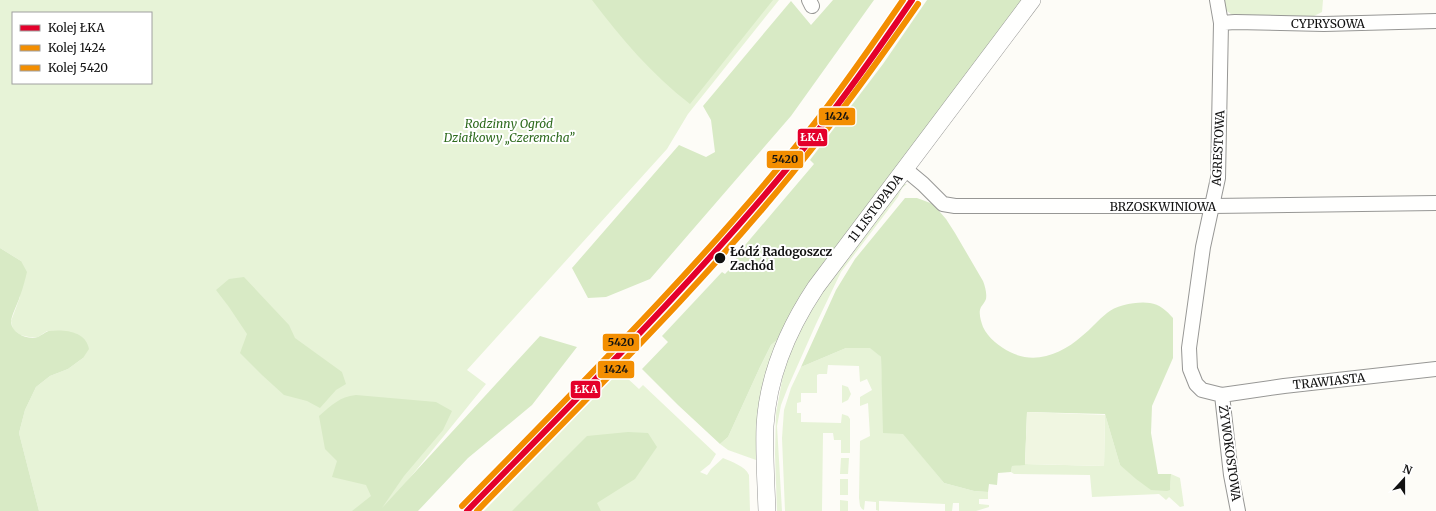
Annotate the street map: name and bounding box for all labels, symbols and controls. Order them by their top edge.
legend [12,12,152,84]
street label: CYPRYSOWA [1291,16,1366,31]
text: Kolej ŁKA [48,20,105,35]
text: Kolej 1424 [48,40,106,55]
text: Kolej 5420 [48,60,108,75]
line badge: 1424 [818,107,856,126]
text: 1424 [825,109,849,123]
street label: AGRESTOWA [1208,109,1228,187]
park label: Rodzinny Ogród Działkowy „Czeremcha” [443,116,575,146]
line badge: ŁKA [797,128,828,147]
text: ŁKA [800,130,824,144]
line badge: 5420 [766,150,804,169]
text: 5420 [772,152,798,166]
street label: 11 LISTOPADA [845,171,906,245]
street label: BRZOSKWINIOWA [1110,199,1217,214]
place label: Łódź Radogoszcz Zachód [730,244,833,273]
marker: Łódź Radogoszcz Zachód [713,251,727,265]
line badge: 5420 [602,333,640,352]
text: 5420 [608,335,634,349]
line badge: 1424 [597,360,635,379]
text: 1424 [604,362,628,376]
street label: TRAWIASTA [1292,370,1366,392]
line badge: ŁKA [570,380,601,399]
text: ŁKA [574,382,598,396]
street label: ŻYWOKOSTOWA [1216,404,1244,502]
north arrow [1384,459,1424,499]
text: N [1401,462,1414,478]

